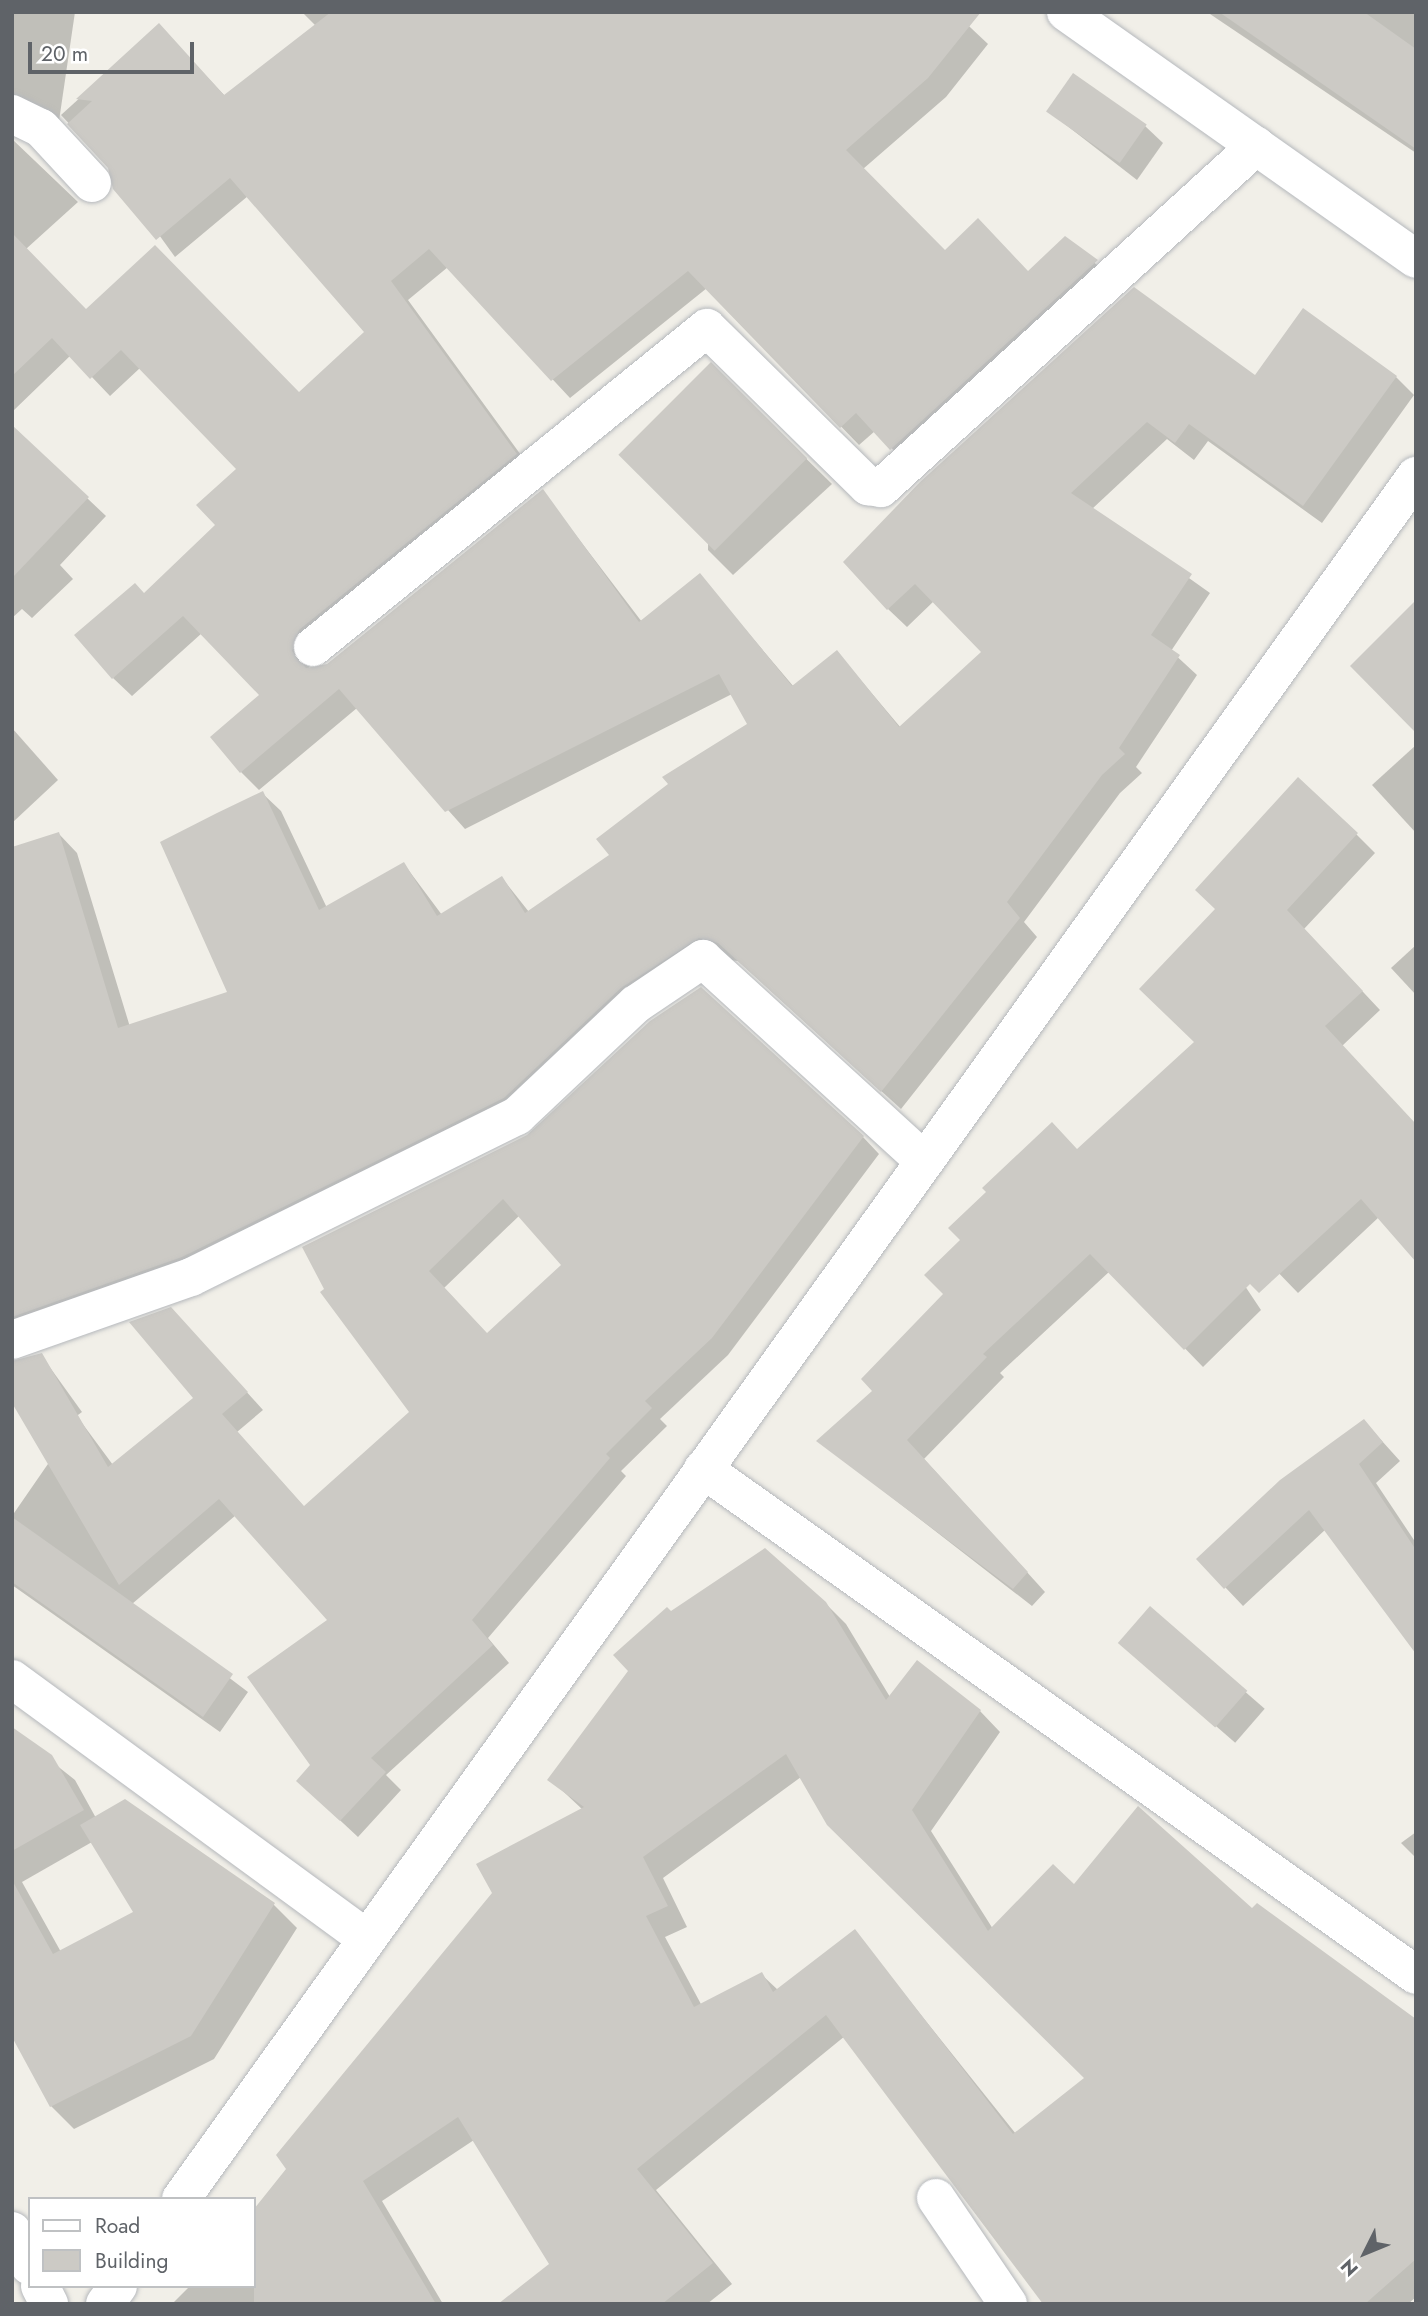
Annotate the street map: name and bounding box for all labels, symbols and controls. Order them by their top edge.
scale bar [32,28,198,72]
text: 20 m [41,39,88,69]
legend [28,2197,256,2288]
text: Road [95,2211,140,2241]
north arrow [1330,2218,1400,2288]
text: Building [95,2246,168,2276]
text: N [1334,2253,1364,2282]

